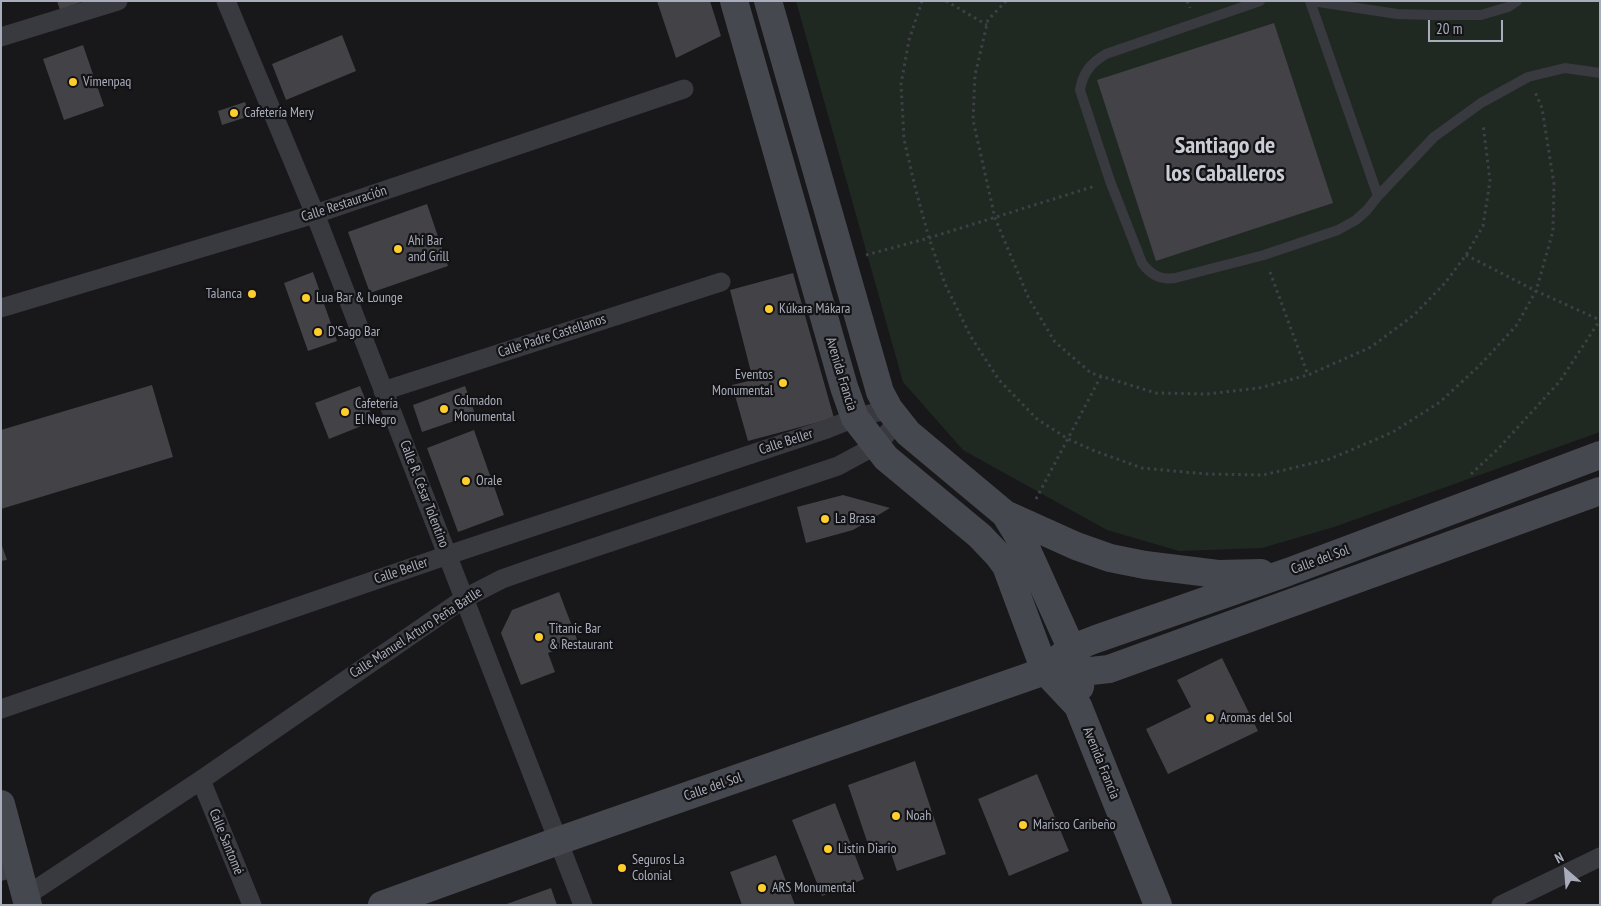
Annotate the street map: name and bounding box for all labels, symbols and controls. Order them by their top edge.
scale bar [1431,10,1506,42]
text: 20 m [1436,19,1462,38]
place label: Vimenpaq [83,74,131,90]
marker: Vimenpaq [67,76,79,88]
place label: Cafetería Mery [244,105,314,121]
marker: Cafetería Mery [228,107,240,119]
district label: Santiago de los Caballeros [1165,132,1285,188]
street label: Calle Restauración [299,182,389,226]
place label: Ahí Bar and Grill [408,233,449,266]
marker: Ahí Bar and Grill [392,243,404,255]
place label: Talanca [206,286,242,302]
marker: Talanca [246,288,258,300]
place label: Lua Bar & Lounge [316,290,403,306]
marker: Lua Bar & Lounge [300,292,312,304]
place label: Kúkara Mákara [779,301,850,317]
marker: Kúkara Mákara [763,303,775,315]
street label: Calle Padre Castellanos [496,311,608,361]
place label: D'Sago Bar [328,324,380,340]
marker: D'Sago Bar [312,326,324,338]
street label: Avenida Francia [822,335,860,413]
place label: Eventos Monumental [712,367,773,400]
marker: Eventos Monumental [777,377,789,389]
place label: Colmadon Monumental [454,393,515,426]
place label: Cafetería El Negro [355,396,398,428]
marker: Colmadon Monumental [438,403,450,415]
marker: Cafetería El Negro [339,406,351,418]
street label: Calle Beller [757,425,815,459]
street label: Calle R. César Tolentino [396,438,452,550]
place label: Orale [476,473,502,489]
marker: Orale [460,475,472,487]
place label: La Brasa [835,511,876,527]
marker: La Brasa [819,513,831,525]
street label: Calle del Sol [1289,542,1351,578]
street label: Calle Beller [372,554,430,588]
street label: Calle Manuel Arturo Peña Batlle [347,584,485,682]
place label: Titanic Bar & Restaurant [549,621,613,654]
marker: Titanic Bar & Restaurant [533,631,545,643]
place label: Aromas del Sol [1220,710,1292,726]
marker: Aromas del Sol [1204,712,1216,724]
street label: Avenida Francia [1079,725,1123,801]
street label: Calle del Sol [682,769,744,805]
street label: Calle Santomé [205,807,247,877]
place label: Noah [906,808,931,824]
marker: Noah [890,810,902,822]
place label: Marisco Caribeño [1033,817,1116,833]
marker: Marisco Caribeño [1017,819,1029,831]
place label: Listin Diario [838,841,896,857]
marker: Listin Diario [822,843,834,855]
north arrow [1541,846,1591,896]
text: N [1552,848,1567,867]
place label: Seguros La Colonial [632,852,685,884]
marker: Seguros La Colonial [616,862,628,874]
place label: ARS Monumental [772,880,855,896]
marker: ARS Monumental [756,882,768,894]

